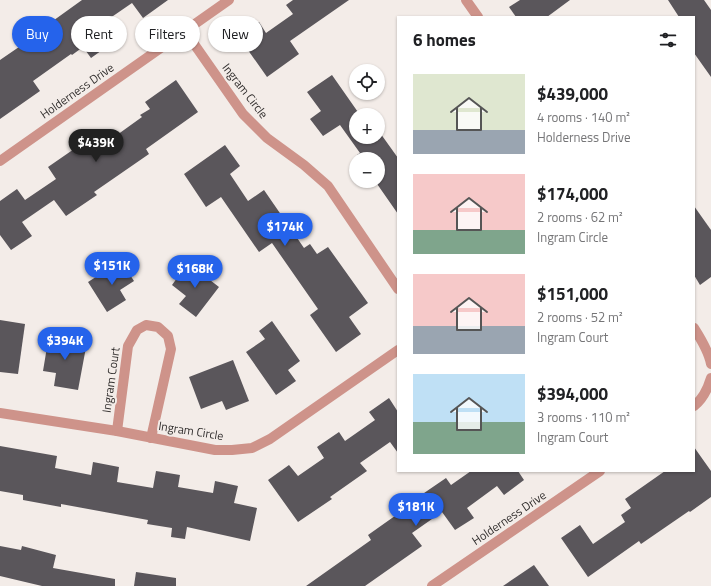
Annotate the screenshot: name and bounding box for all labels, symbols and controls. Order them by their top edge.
chip: Buy [12,16,63,52]
chip: Rent [71,16,127,52]
chip: Filters [135,16,200,52]
chip: New [208,16,263,52]
text: 6 homes [413,27,476,53]
icon: filters [657,29,679,51]
street label: Holderness Drive [36,58,117,123]
street label: Ingram Circle [218,59,273,122]
map controls [349,64,385,188]
button: locate [349,64,385,100]
text: $439,000 [537,81,608,107]
icon: home [445,90,493,138]
text: 4 rooms · 140 m² [537,107,630,127]
button: + [349,108,385,144]
text: Holderness Drive [537,127,630,147]
pin: $439K [68,129,124,163]
text: $439K [78,132,114,152]
button: − [349,152,385,188]
text: $174,000 [537,181,608,207]
icon: home [445,190,493,238]
text: 2 rooms · 62 m² [537,207,623,227]
pin: $174K [257,213,313,247]
text: $174K [267,216,303,236]
text: Ingram Circle [537,227,608,247]
pin: $151K [84,252,140,286]
text: $151K [94,255,130,275]
pin: $168K [167,255,223,289]
text: $168K [177,258,213,278]
text: $151,000 [537,281,608,307]
icon: home [445,290,493,338]
text: 2 rooms · 52 m² [537,307,623,327]
pin: $394K [37,327,93,361]
text: Ingram Court [537,327,608,347]
text: $394K [47,330,83,350]
street label: Ingram Court [97,345,125,414]
text: $394,000 [537,381,608,407]
icon: home [445,390,493,438]
text: 3 rooms · 110 m² [537,407,630,427]
street label: Ingram Circle [157,416,225,445]
text: Ingram Court [537,427,608,447]
street label: Holderness Drive [468,486,550,550]
pin: $181K [388,493,444,527]
text: $181K [398,496,434,516]

